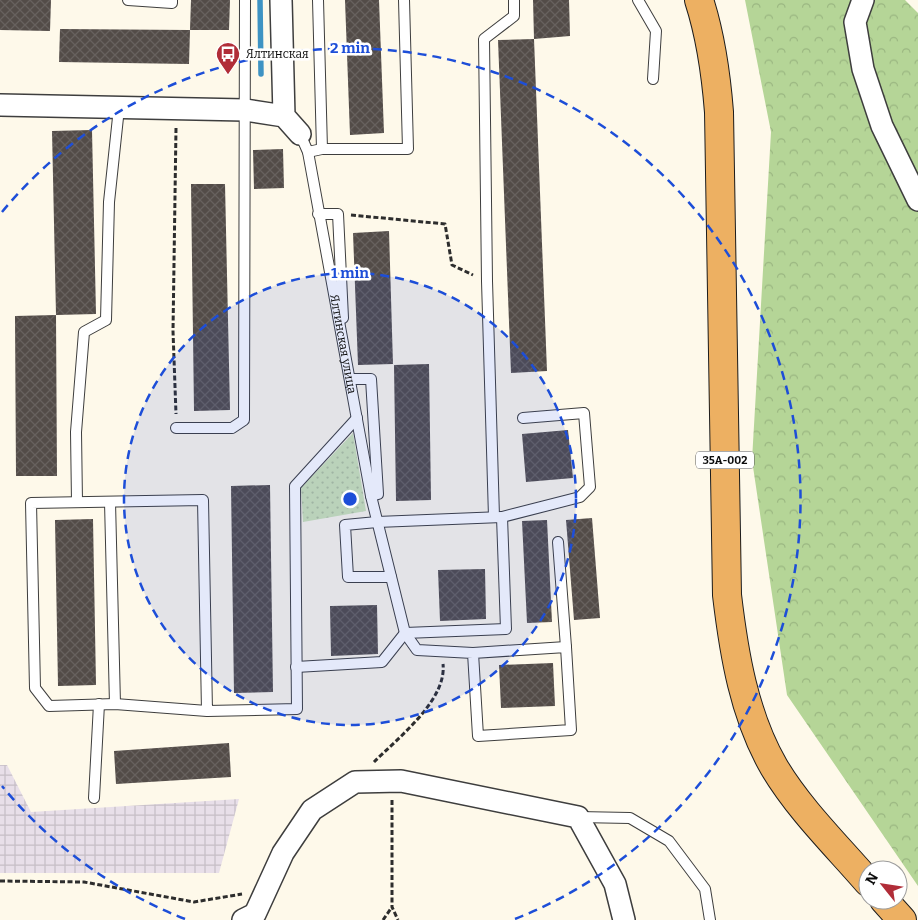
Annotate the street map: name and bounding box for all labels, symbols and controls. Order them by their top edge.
text: 2 min [330,39,370,57]
bus stop icon: Ялтинская [215,41,241,75]
place label: Ялтинская [246,47,309,61]
text: 1 min [331,264,369,282]
street label: Ялтинская улица [327,293,359,395]
road number: 35А-002 [696,452,754,468]
centre of rings [341,490,359,508]
north arrow [858,860,908,910]
text: N [862,870,882,888]

